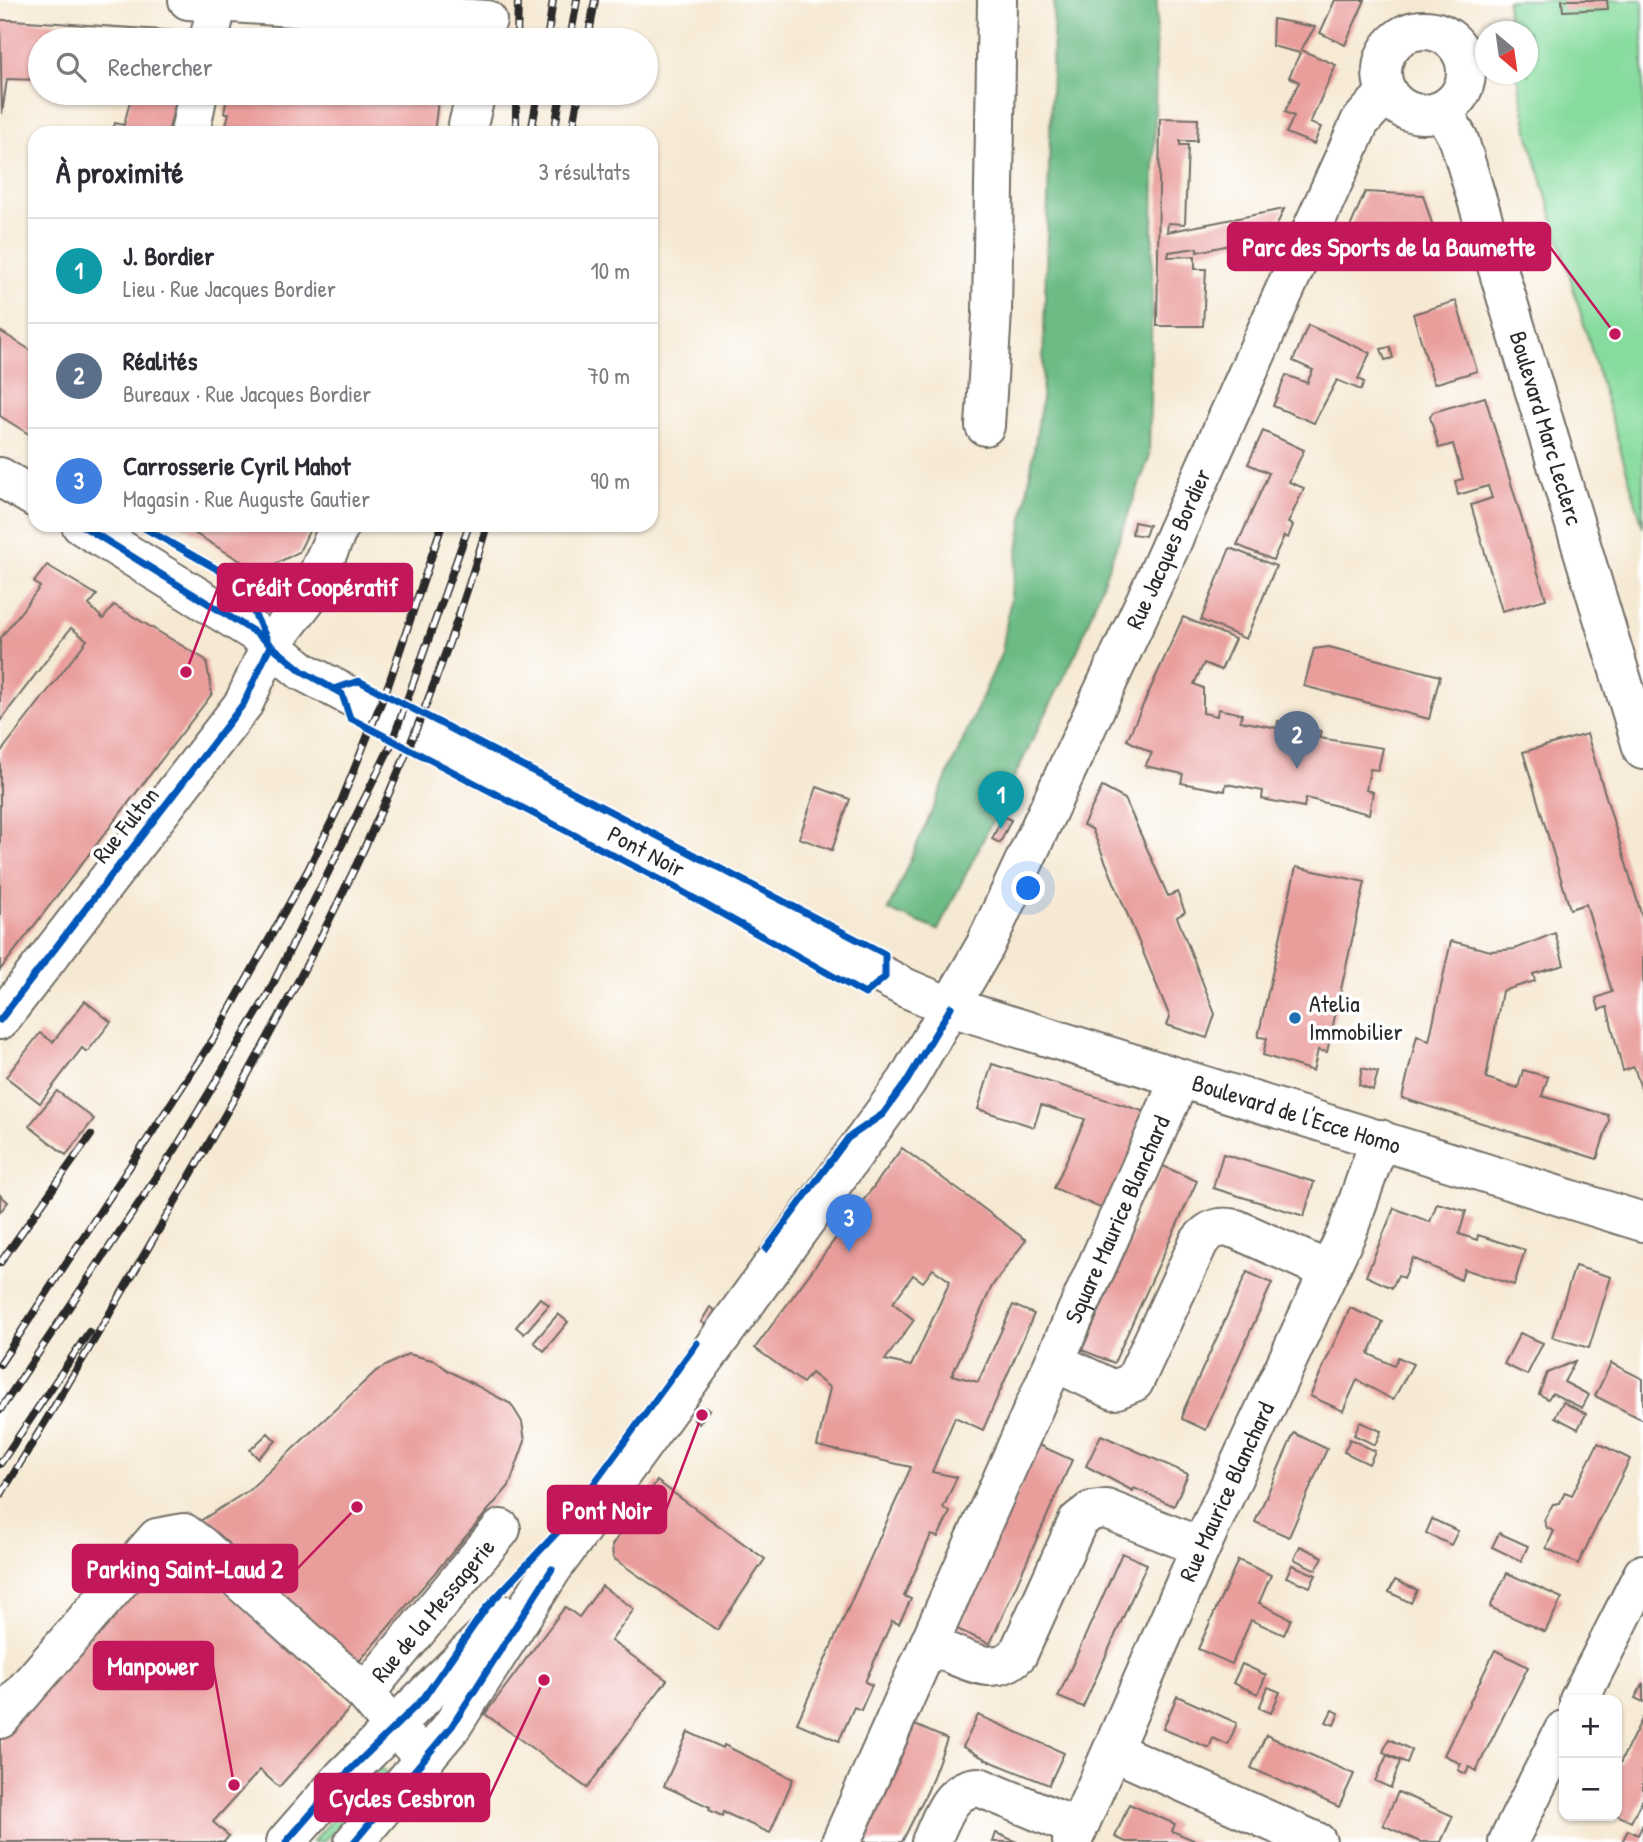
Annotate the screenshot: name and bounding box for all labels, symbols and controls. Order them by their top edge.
north arrow [1475,21,1538,84]
search box [28,28,658,105]
icon: search [52,48,90,86]
text: Rechercher [108,49,213,84]
text: À proximité [56,152,184,192]
text: 3 résultats [539,156,630,187]
callout: Parc des Sports de la Baumette [1228,223,1550,270]
text: Parc des Sports de la Baumette [1242,229,1536,265]
text: J. Bordier [123,238,214,273]
text: 1 [75,255,83,286]
text: 10 m [590,255,630,286]
text: Lieu · Rue Jacques Bordier [123,273,336,304]
street label: Boulevard Marc Leclerc [1503,327,1591,529]
text: Réalités [123,343,197,378]
text: 2 [74,360,84,391]
text: 70 m [587,360,630,391]
text: Bureaux · Rue Jacques Bordier [123,378,371,409]
text: Carrosserie Cyril Mahot [123,448,350,483]
street label: Rue Jacques Bordier [1117,463,1218,634]
text: 3 [74,465,84,496]
text: 90 m [590,465,630,496]
text: Magasin · Rue Auguste Gautier [123,483,370,514]
callout: Crédit Coopératif [218,564,412,611]
text: Crédit Coopératif [232,569,399,605]
pin: 2 [1274,711,1320,769]
pin: 1 [978,771,1024,829]
street label: Rue Fulton [85,780,166,869]
street label: Pont Noir [602,817,691,884]
your location [1011,871,1045,905]
place label: Atelia Immobilier [1309,987,1403,1047]
marker: Atelia Immobilier [1287,1010,1303,1026]
street label: Boulevard de l'Ecce Homo [1189,1066,1405,1161]
street label: Square Maurice Blanchard [1056,1110,1177,1328]
pin: 3 [826,1194,872,1252]
street label: Rue Maurice Blanchard [1171,1396,1281,1586]
callout: Pont Noir [548,1486,666,1533]
text: Pont Noir [562,1492,653,1527]
street label: Rue de la Messagerie [364,1531,502,1689]
callout: Parking Saint-Laud 2 [73,1545,297,1592]
text: Parking Saint-Laud 2 [87,1551,284,1587]
callout: Manpower [94,1642,213,1689]
text: Manpower [107,1648,200,1684]
map controls [1559,1695,1622,1821]
button: + [1559,1695,1622,1758]
button: − [1559,1758,1622,1821]
callout: Cycles Cesbron [315,1774,489,1821]
text: Cycles Cesbron [329,1780,475,1816]

